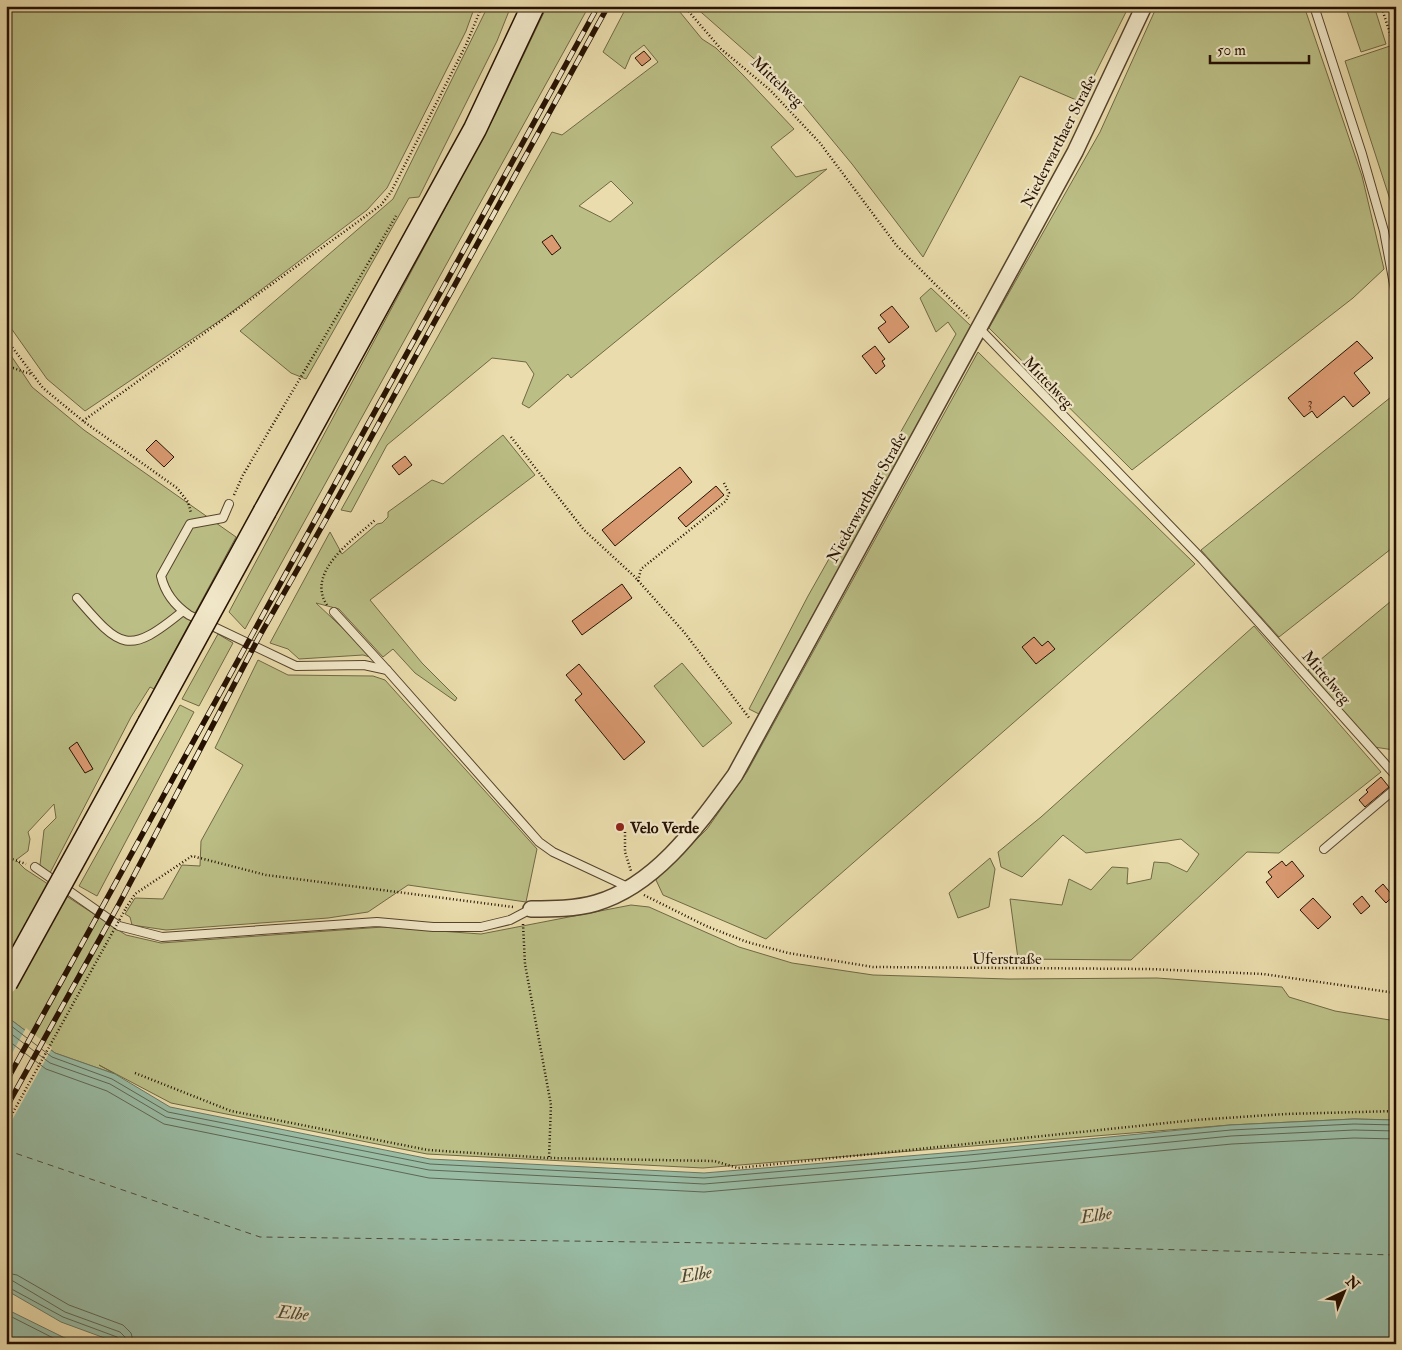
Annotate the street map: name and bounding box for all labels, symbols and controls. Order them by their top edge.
scale bar [1210,32,1308,64]
text: 50 m [1217,41,1246,60]
street label: Mittelweg [747,52,809,112]
street label: Niederwarthaer Straße [1017,72,1101,211]
street label: Mittelweg [1019,352,1079,414]
house number: 3 [1307,394,1313,411]
street label: Niederwarthaer Straße [823,428,911,566]
street label: Mittelweg [1297,647,1356,710]
place label: Velo Verde [629,818,699,838]
marker: Velo Verde [614,821,626,833]
street label: Uferstraße [972,949,1042,969]
water label: Elbe [1078,1202,1114,1229]
water label: Elbe [678,1261,714,1288]
north arrow [1320,1268,1370,1318]
text: N [1342,1272,1363,1294]
water label: Elbe [275,1301,311,1326]

